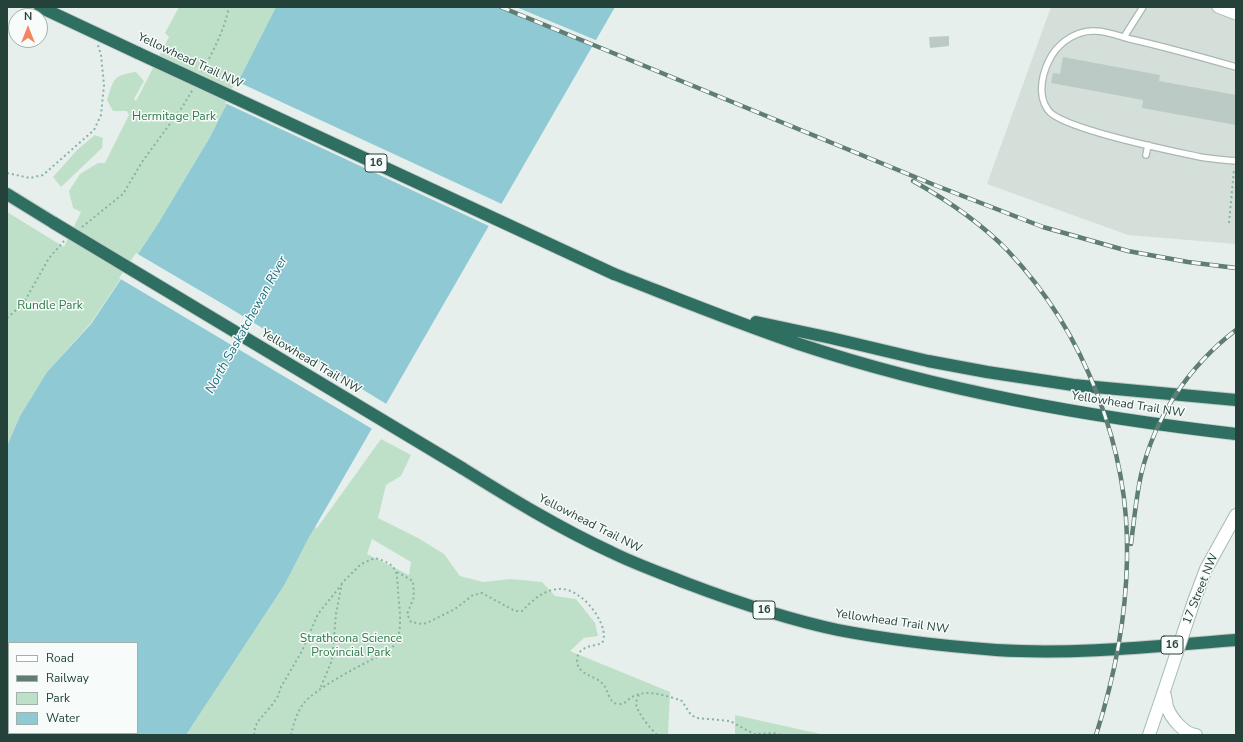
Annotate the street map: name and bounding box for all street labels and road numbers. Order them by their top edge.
street label: Yellowhead Trail NW [135,30,245,92]
road number: 16 [365,154,387,172]
street label: Yellowhead Trail NW [258,326,364,398]
street label: Yellowhead Trail NW [1070,389,1186,421]
street label: Yellowhead Trail NW [536,492,644,556]
street label: 17 Street NW [1180,551,1222,627]
road number: 16 [753,601,775,619]
street label: Yellowhead Trail NW [834,607,950,637]
road number: 16 [1161,636,1183,654]

